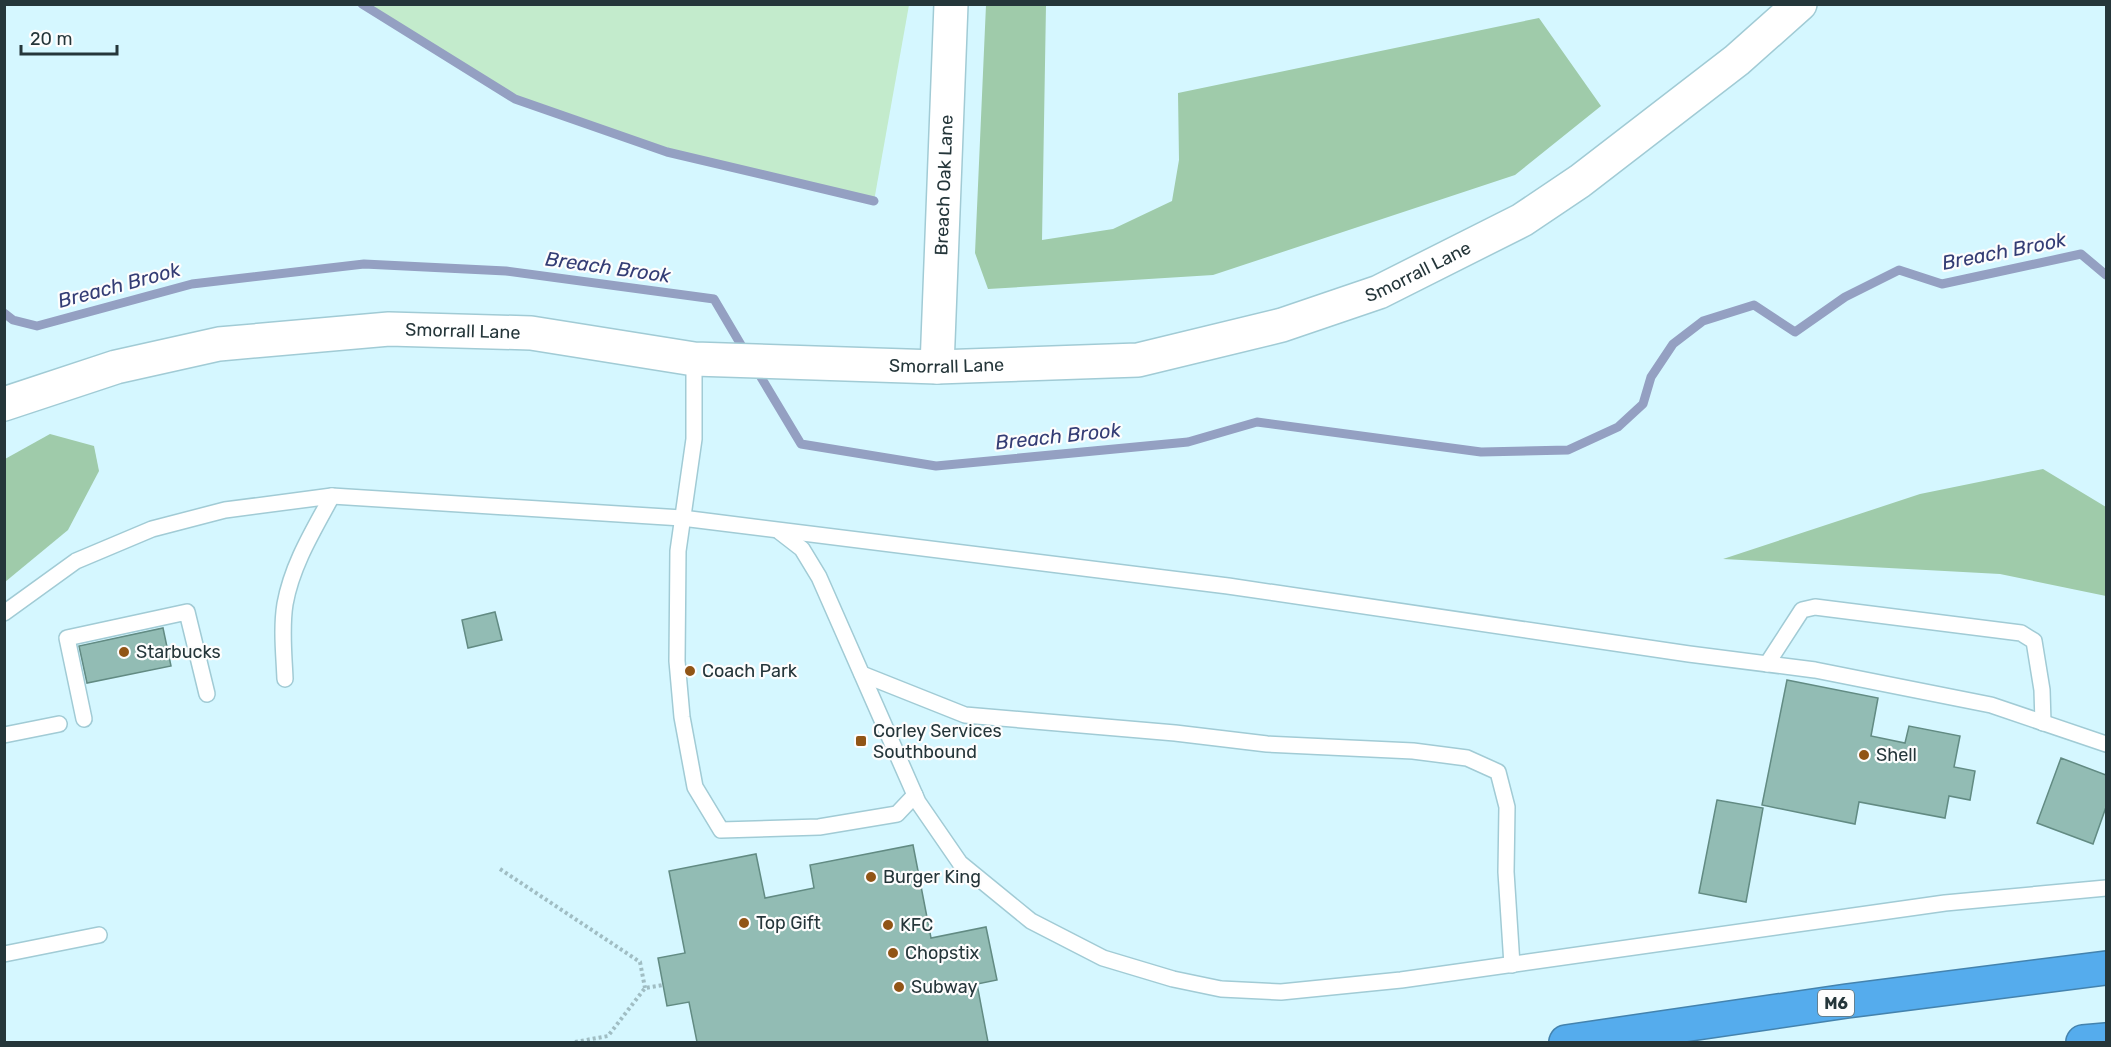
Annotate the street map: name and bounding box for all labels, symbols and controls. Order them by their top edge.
scale bar [21,18,117,56]
text: 20 m [30,28,72,50]
street label: Breach Oak Lane [930,114,958,256]
water label: Breach Brook [1940,227,2069,275]
street label: Smorrall Lane [1362,237,1475,307]
water label: Breach Brook [544,246,673,288]
water label: Breach Brook [55,257,184,313]
street label: Smorrall Lane [405,318,521,344]
street label: Smorrall Lane [889,354,1005,378]
water label: Breach Brook [994,417,1123,455]
place label: Starbucks [136,641,221,663]
marker: Starbucks [117,645,131,659]
place label: Coach Park [702,660,798,682]
marker: Coach Park [683,664,697,678]
place label: Corley Services Southbound [873,720,1002,763]
marker: Corley Services Southbound [854,734,868,748]
place label: Shell [1876,744,1917,766]
marker: Shell [1857,748,1871,762]
place label: Burger King [883,866,981,888]
marker: Burger King [864,870,878,884]
place label: Top Gift [756,912,821,934]
place label: KFC [900,914,933,936]
marker: Top Gift [737,916,751,930]
marker: KFC [881,918,895,932]
place label: Chopstix [905,942,980,964]
marker: Chopstix [886,946,900,960]
place label: Subway [911,976,977,998]
marker: Subway [892,980,906,994]
road number: M6 [1818,990,1854,1016]

